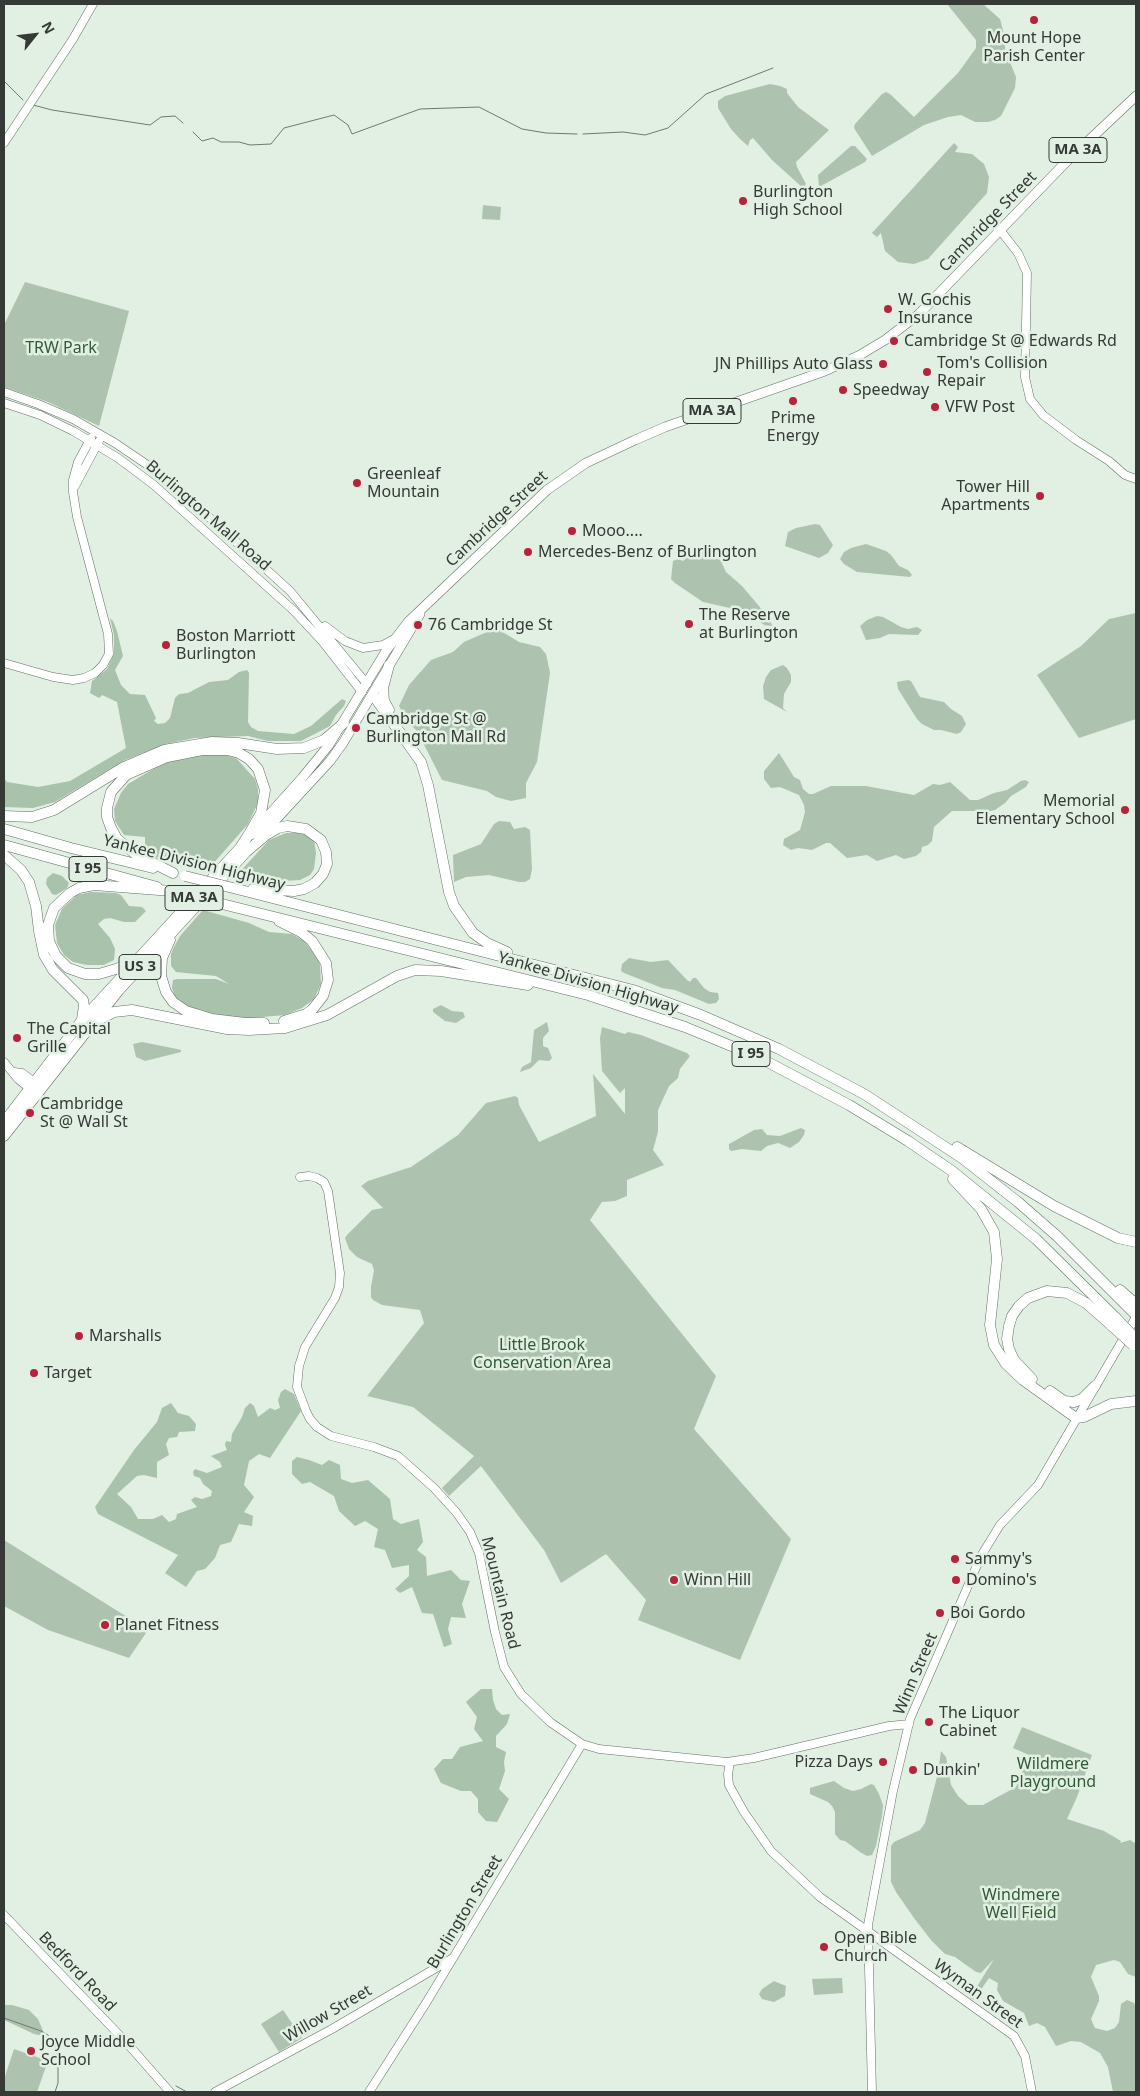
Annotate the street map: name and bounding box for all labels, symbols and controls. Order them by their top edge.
north arrow [10,10,60,60]
marker: Mount Hope Parish Center [1028,14,1040,26]
text: N [37,18,60,37]
place label: Mount Hope Parish Center [983,28,1085,66]
road number: MA 3A [1049,138,1107,162]
street label: Cambridge Street [935,168,1041,276]
place label: Burlington High School [753,182,843,220]
marker: Burlington High School [737,195,749,207]
place label: W. Gochis Insurance [898,290,973,328]
marker: W. Gochis Insurance [882,303,894,315]
place label: Cambridge St @ Edwards Rd [904,331,1117,351]
marker: Cambridge St @ Edwards Rd [888,335,900,347]
park label: TRW Park [25,338,97,358]
place label: Tom's Collision Repair [937,353,1048,391]
place label: JN Phillips Auto Glass [715,354,873,374]
marker: JN Phillips Auto Glass [877,358,889,370]
marker: Tom's Collision Repair [921,366,933,378]
place label: Speedway [853,380,929,400]
marker: Speedway [837,384,849,396]
marker: Prime Energy [787,395,799,407]
place label: VFW Post [945,397,1015,417]
road number: MA 3A [683,398,741,424]
marker: VFW Post [929,401,941,413]
place label: Prime Energy [767,408,819,446]
street label: Burlington Mall Road [142,457,274,575]
place label: Greenleaf Mountain [367,464,441,502]
street label: Cambridge Street [442,467,552,571]
marker: Greenleaf Mountain [351,477,363,489]
place label: Tower Hill Apartments [941,477,1030,515]
marker: Tower Hill Apartments [1034,490,1046,502]
place label: Mooo.... [582,521,643,541]
marker: Mooo.... [566,525,578,537]
place label: Mercedes-Benz of Burlington [538,542,757,562]
marker: Mercedes-Benz of Burlington [522,546,534,558]
place label: The Reserve at Burlington [699,605,798,643]
place label: 76 Cambridge St [428,615,553,635]
marker: The Reserve at Burlington [683,618,695,630]
marker: 76 Cambridge St [412,619,424,631]
place label: Boston Marriott Burlington [176,626,295,664]
marker: Boston Marriott Burlington [160,639,172,651]
place label: Cambridge St @ Burlington Mall Rd [366,709,506,747]
marker: Cambridge St @ Burlington Mall Rd [350,722,362,734]
place label: Memorial Elementary School [976,791,1115,829]
marker: Memorial Elementary School [1119,804,1131,816]
street label: Yankee Division Highway [101,831,287,895]
road number: I 95 [69,856,107,882]
road number: MA 3A [165,886,223,910]
street label: Yankee Division Highway [496,948,680,1018]
road number: US 3 [119,954,161,980]
place label: The Capital Grille [27,1019,111,1057]
marker: The Capital Grille [11,1032,23,1044]
road number: I 95 [732,1042,770,1066]
place label: Cambridge St @ Wall St [40,1094,128,1132]
marker: Cambridge St @ Wall St [24,1107,36,1119]
place label: Marshalls [89,1326,162,1346]
marker: Marshalls [73,1330,85,1342]
park label: Little Brook Conservation Area [473,1335,611,1373]
place label: Target [44,1363,92,1383]
marker: Target [28,1367,40,1379]
street label: Mountain Road [477,1535,523,1651]
place label: Sammy's [965,1549,1032,1569]
marker: Sammy's [949,1553,961,1565]
place label: Winn Hill [684,1570,751,1590]
place label: Domino's [966,1570,1037,1590]
marker: Winn Hill [668,1574,680,1586]
marker: Domino's [950,1574,962,1586]
place label: Boi Gordo [950,1603,1026,1623]
marker: Boi Gordo [934,1607,946,1619]
place label: Planet Fitness [115,1615,219,1635]
marker: Planet Fitness [99,1619,111,1631]
street label: Winn Street [890,1630,942,1718]
place label: The Liquor Cabinet [939,1703,1019,1741]
marker: The Liquor Cabinet [923,1716,935,1728]
place label: Pizza Days [795,1752,873,1772]
park label: Wildmere Playground [1010,1754,1096,1792]
marker: Pizza Days [877,1756,889,1768]
place label: Dunkin' [923,1760,980,1780]
marker: Dunkin' [907,1764,919,1776]
street label: Burlington Street [424,1852,506,1972]
park label: Windmere Well Field [982,1885,1060,1923]
street label: Bedford Road [34,1928,120,2016]
place label: Open Bible Church [834,1928,917,1966]
marker: Open Bible Church [818,1941,830,1953]
street label: Wyman Street [930,1955,1026,2033]
street label: Willow Street [281,1981,375,2047]
place label: Joyce Middle School [41,2032,135,2070]
marker: Joyce Middle School [25,2045,37,2057]

